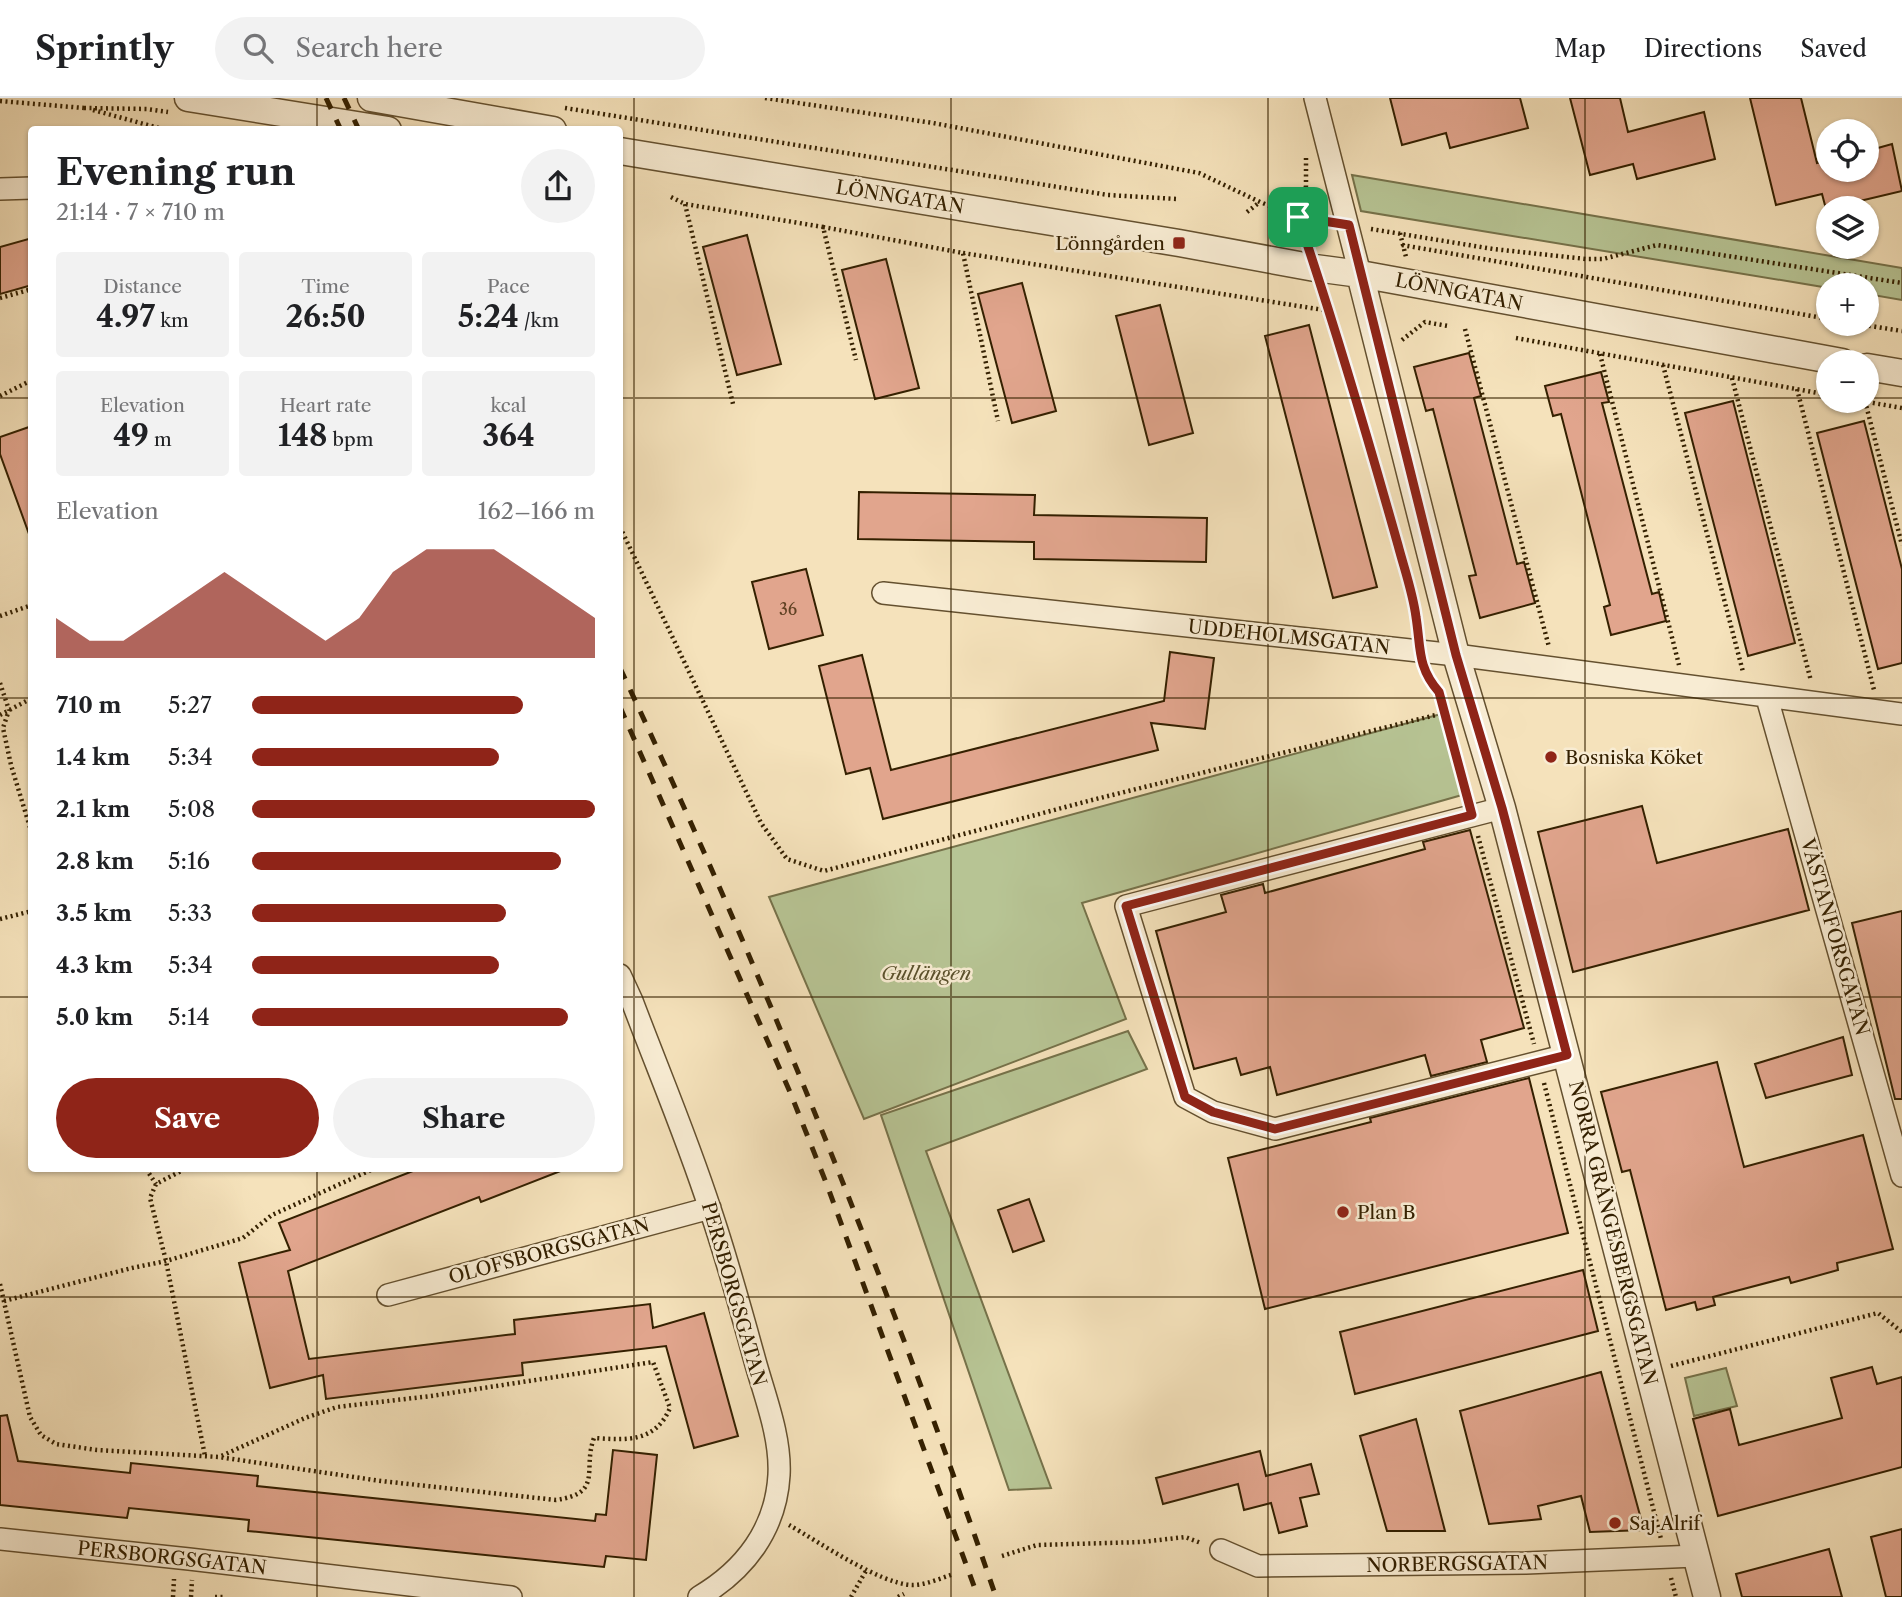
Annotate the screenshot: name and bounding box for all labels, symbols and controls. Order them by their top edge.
search box [215,17,705,80]
text: Sprintly [35,28,173,69]
icon: search [239,29,277,67]
text: Search here [295,32,443,64]
text: Map [1554,34,1606,63]
text: Directions [1644,34,1762,63]
text: Saved [1800,34,1867,63]
map controls [1816,119,1879,413]
button: locate [1816,119,1879,182]
text: Evening run [56,148,296,195]
button: share [521,149,595,223]
street label: LÖNNGATAN [834,176,966,218]
pin [1268,187,1328,247]
button: layers [1816,196,1879,259]
text: 21:14 · 7 × 710 m [56,198,225,226]
icon: arrive [1279,198,1317,236]
place label: Lönngården [1055,232,1165,255]
marker: Lönngården [1171,235,1187,251]
street label: LÖNNGATAN [1393,268,1525,316]
button: + [1816,273,1879,336]
text: Distance [103,275,182,298]
text: Time [301,275,350,298]
text: Pace [487,275,530,298]
text: 4.97 [96,298,155,335]
text: 26:50 [285,298,366,335]
text: 5:24 [458,298,519,335]
text: km [155,309,189,332]
text: /km [519,309,559,332]
button: − [1816,350,1879,413]
text: Elevation [100,394,185,417]
text: Heart rate [280,394,371,417]
text: kcal [491,394,526,417]
text: 49 [113,417,149,454]
text: 148 [278,417,327,454]
text: 364 [482,417,535,454]
text: m [149,428,172,451]
text: bpm [327,428,373,451]
text: Elevation [56,497,159,525]
text: 162–166 m [478,497,595,525]
house number: 36 [779,599,797,619]
street label: UDDEHOLMSGATAN [1187,615,1391,659]
text: 710 m [56,691,121,719]
text: 5:27 [168,691,212,719]
text: 1.4 km [56,743,130,771]
text: 5:34 [168,743,213,771]
place label: Bosniska Köket [1565,746,1703,769]
marker: Bosniska Köket [1543,749,1559,765]
text: 2.1 km [56,795,130,823]
text: 5:08 [168,795,215,823]
street label: VÄSTANFORSGATAN [1796,835,1874,1038]
text: 2.8 km [56,847,134,875]
text: 5:16 [168,847,210,875]
text: 3.5 km [56,899,132,927]
text: 5:33 [168,899,212,927]
text: 4.3 km [56,951,133,979]
text: 5:34 [168,951,213,979]
park label: Gullängen [881,962,971,985]
text: 5.0 km [56,1003,133,1031]
text: 5:14 [168,1003,210,1031]
button: Save [56,1078,319,1158]
button: Share [333,1078,595,1158]
street label: NORRA GRÄNGESBERGSGATAN [1564,1078,1662,1388]
street label: PERSBORGSGATAN [697,1199,771,1389]
place label: Plan B [1357,1201,1415,1224]
marker: Plan B [1335,1204,1351,1220]
street label: OLOFSBORGSGATAN [446,1213,652,1289]
place label: Saj Alrif [1629,1512,1703,1535]
marker: Saj Alrif [1607,1515,1623,1531]
street label: PERSBORGSGATAN [76,1537,268,1579]
street label: NORBERGSGATAN [1366,1551,1548,1577]

